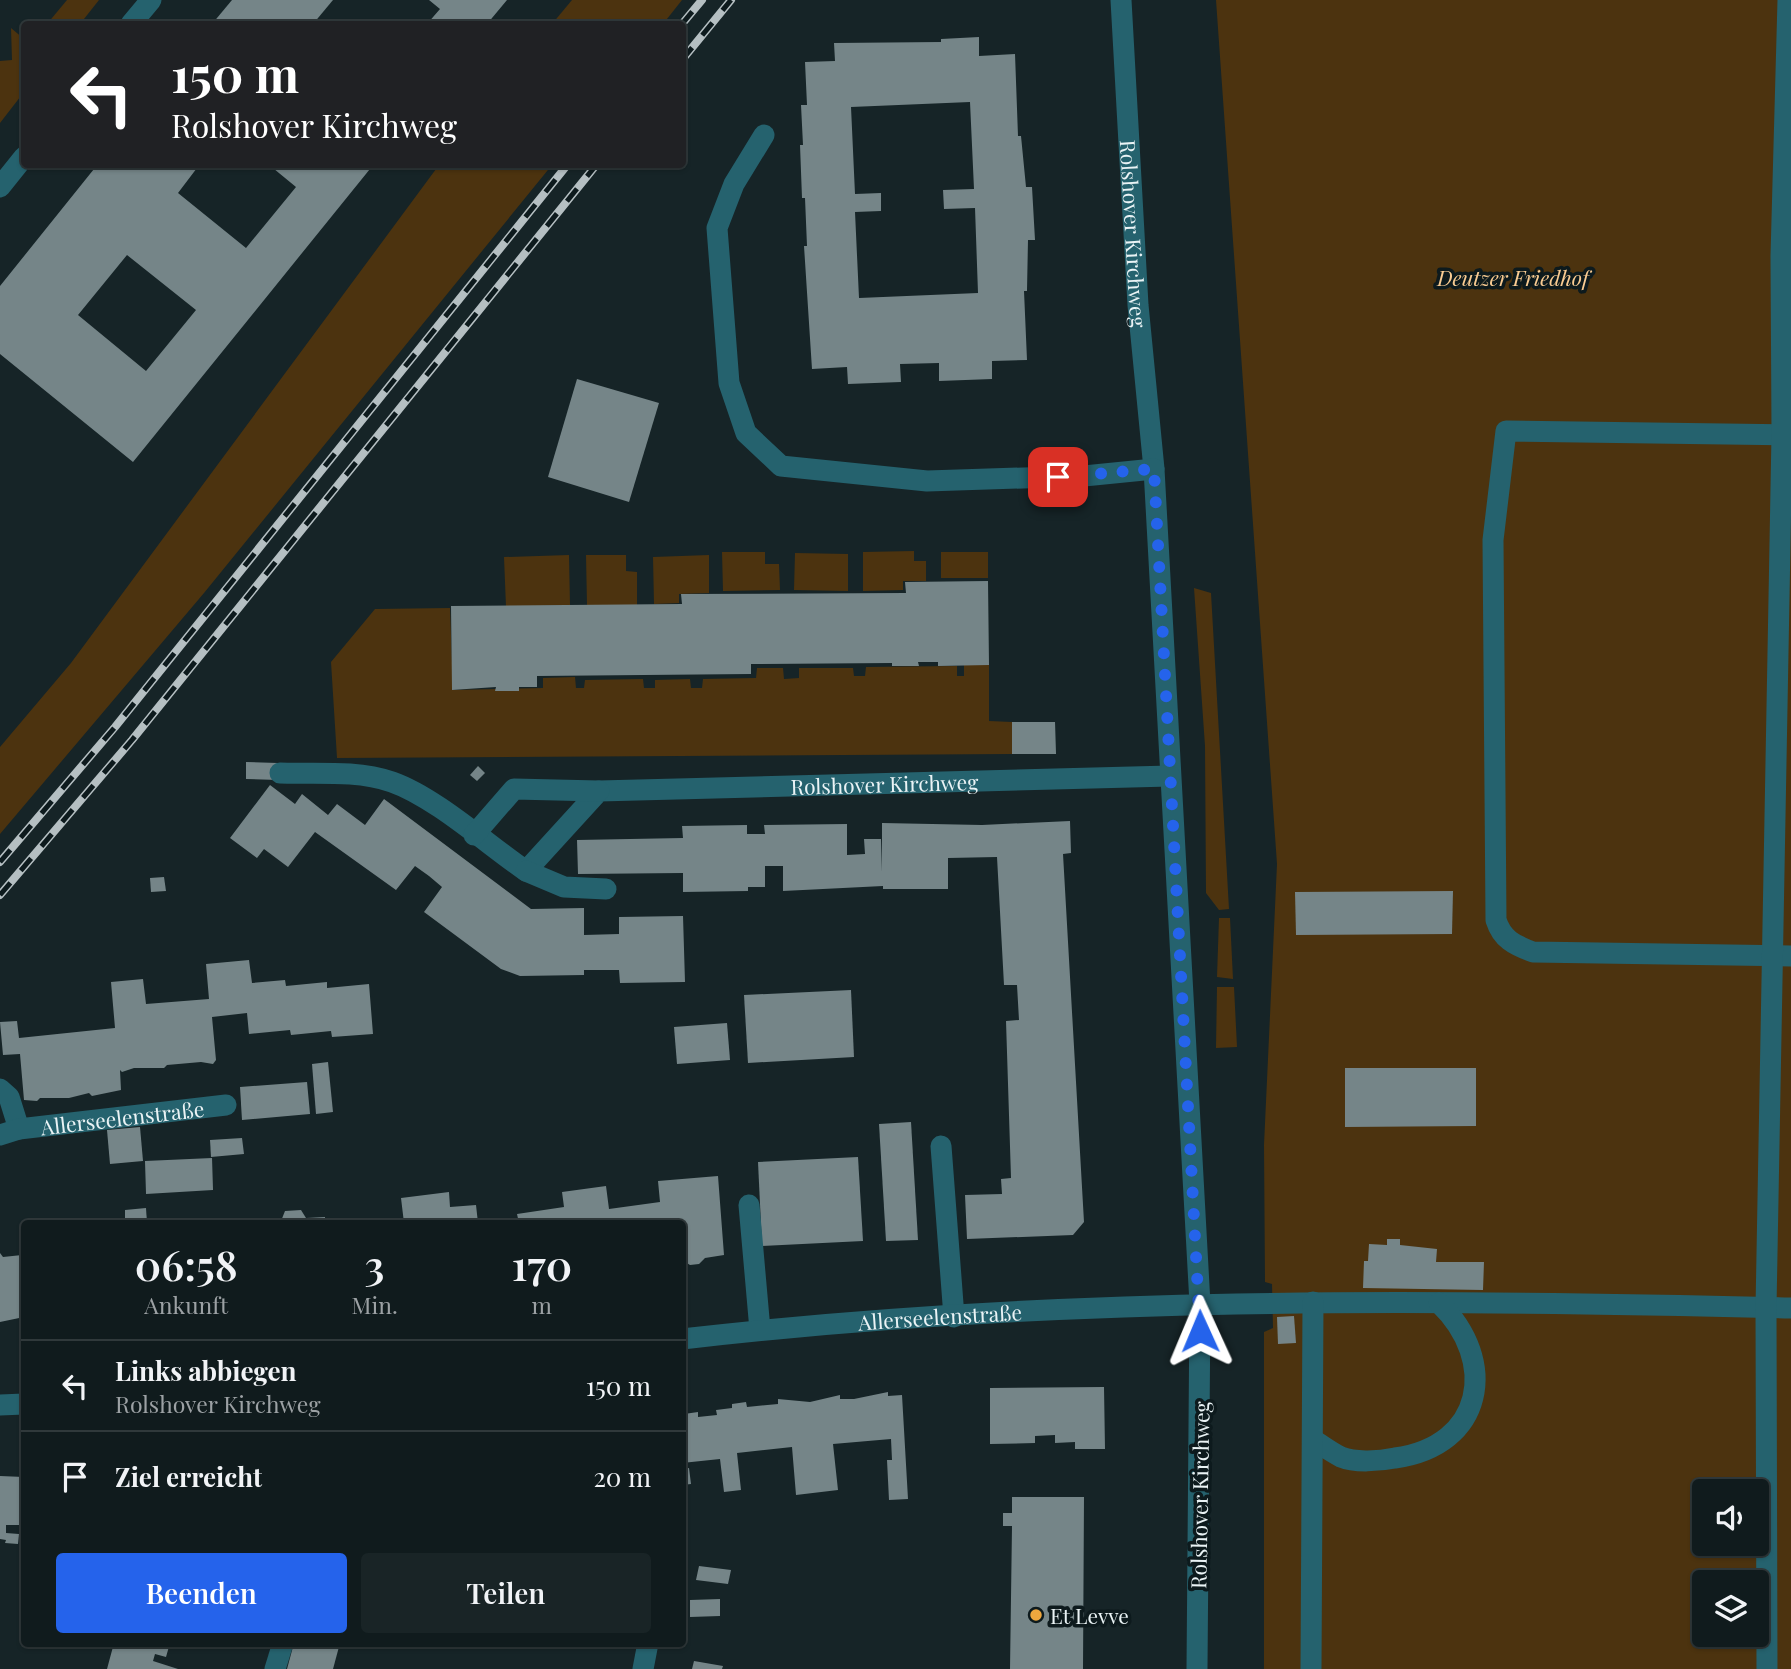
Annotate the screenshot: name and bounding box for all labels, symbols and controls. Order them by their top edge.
text: 150 m [171,40,299,105]
icon: left [56,49,147,140]
text: Rolshover Kirchweg [171,103,457,146]
street label: Rolshover Kirchweg [1115,139,1154,329]
park label: Deutzer Friedhof [1436,263,1593,291]
pin [1028,447,1088,507]
icon: arrive [1039,458,1077,496]
street label: Rolshover Kirchweg [790,767,979,800]
street label: Allerseelenstraße [38,1094,206,1140]
text: 06:58 [135,1236,238,1292]
text: 3 [365,1236,385,1292]
text: 170 [511,1236,572,1292]
text: Ankunft [144,1289,228,1320]
text: Min. [351,1289,398,1320]
text: m [532,1289,552,1320]
position arrow [1163,1294,1237,1368]
street label: Allerseelenstraße [856,1297,1023,1336]
text: Links abbiegen [115,1353,296,1388]
icon: left [56,1367,94,1405]
text: 150 m [586,1368,651,1403]
text: Rolshover Kirchweg [115,1388,321,1419]
street label: Rolshover Kirchweg [1183,1401,1215,1589]
icon: arrive [56,1458,94,1496]
text: Ziel erreicht [115,1459,262,1494]
text: 20 m [593,1459,651,1494]
map controls [1692,1479,1769,1647]
button: sound [1692,1479,1769,1556]
button: Beenden [56,1553,347,1633]
button: Teilen [361,1553,651,1633]
button: layers [1692,1570,1769,1647]
place label: Et Levve [1050,1601,1129,1629]
marker: Et Levve [1028,1607,1044,1623]

